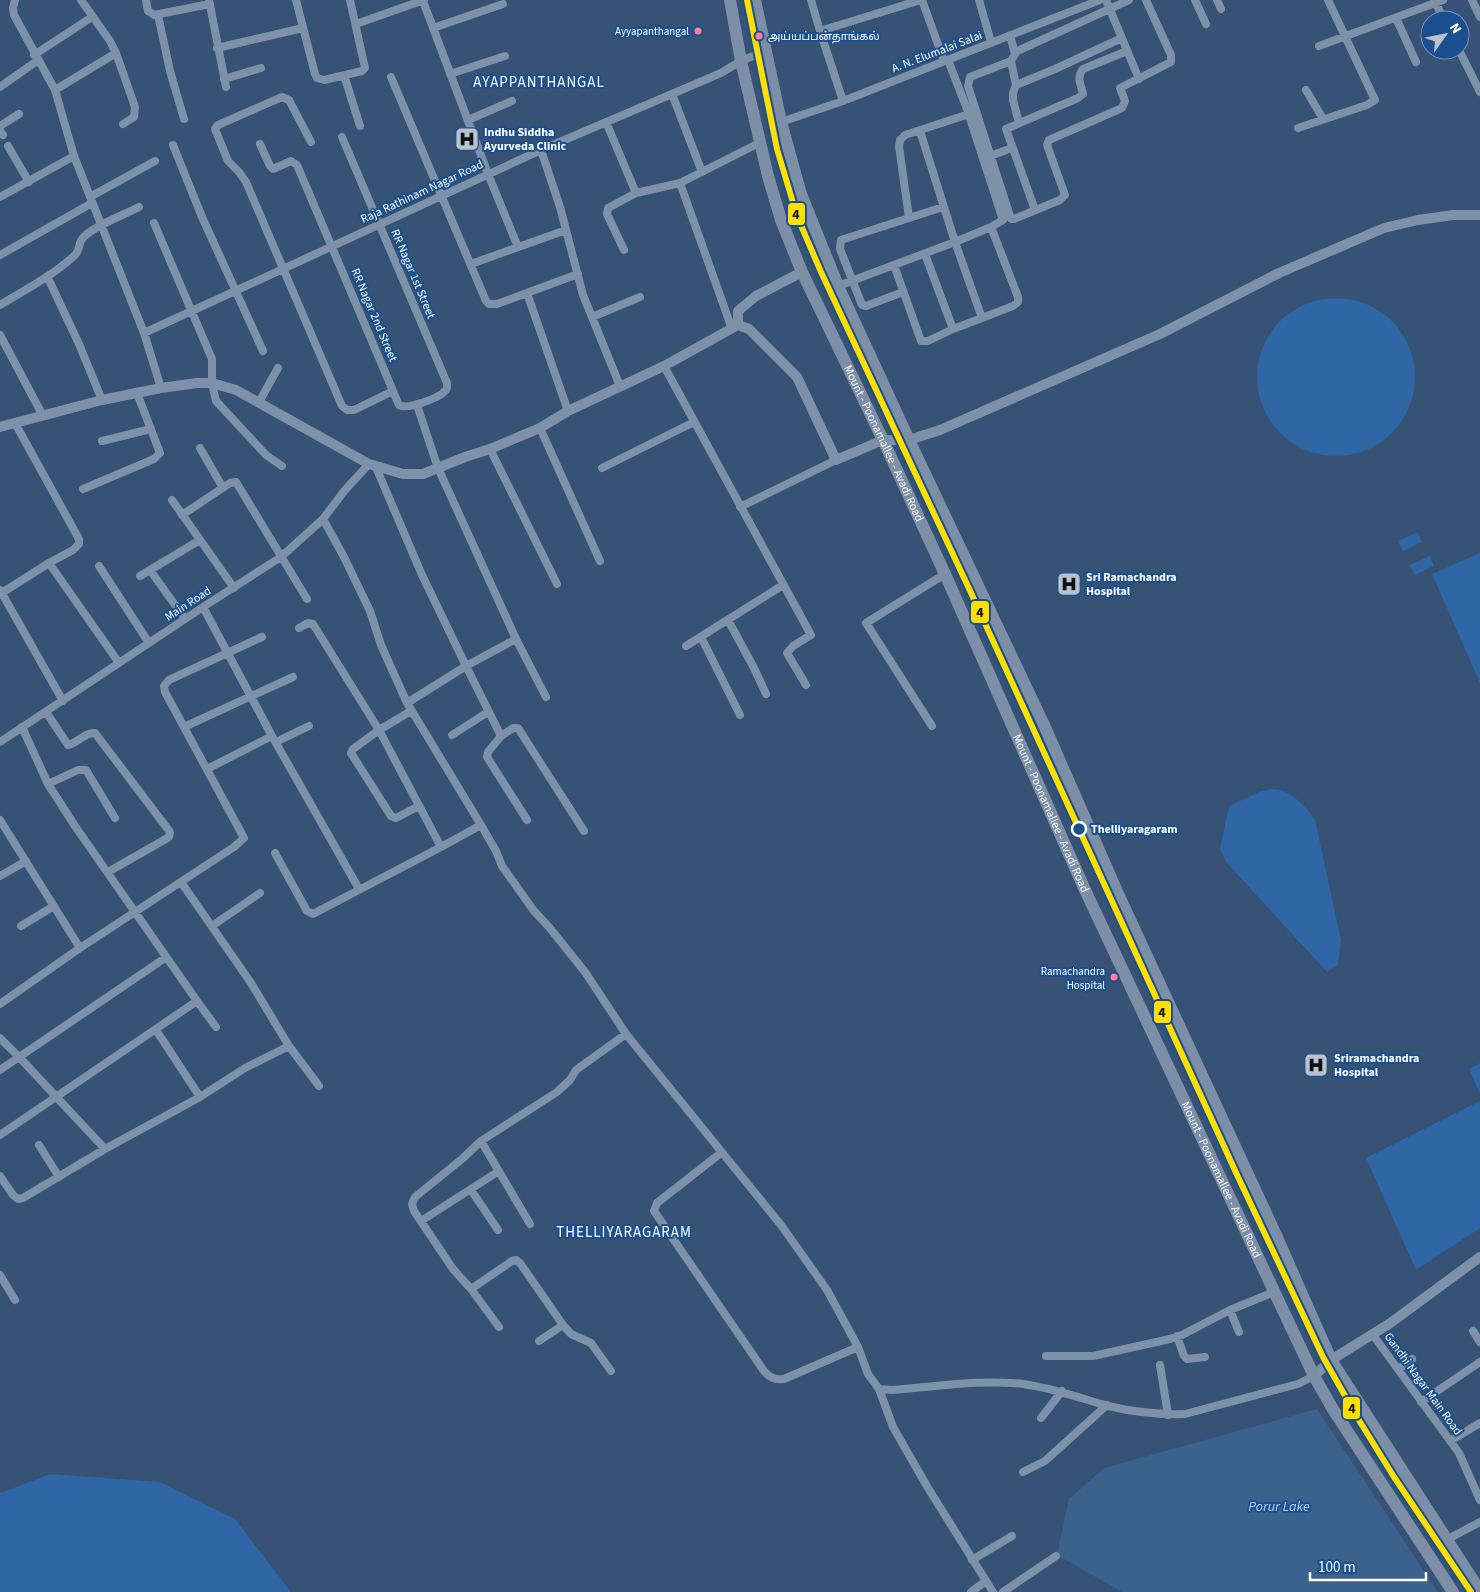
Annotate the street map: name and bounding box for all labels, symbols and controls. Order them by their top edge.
north arrow [1420,10,1470,60]
text: N [1444,19,1466,38]
place label: Ayyapanthangal [615,24,689,39]
marker: Ayyapanthangal [693,26,703,36]
street label: A. N. Elumalai Salai [889,27,985,77]
place label: அய்யப்பன்தாங்கல் [768,29,880,44]
marker: அய்யப்பன்தாங்கல் [754,31,764,41]
district label: AYAPPANTHANGAL [473,72,605,93]
place label: Indhu Siddha Ayurveda Clinic [483,124,567,155]
hospital icon: Indhu Siddha Ayurveda Clinic [454,126,480,152]
street label: Raja Rathinam Nagar Road [358,156,486,228]
line badge: 4 [787,202,806,226]
text: 4 [792,205,800,225]
street label: RR Nagar 1st Street [386,227,440,321]
street label: RR Nagar 2nd Street [347,266,401,364]
street label: Mount - Poonamallee - Avadi Road [840,362,928,524]
place label: Sri Ramachandra Hospital [1086,569,1177,600]
hospital icon: Sri Ramachandra Hospital [1056,571,1082,597]
street label: Main Road [161,583,215,625]
line badge: 4 [970,600,990,624]
text: 4 [976,603,984,623]
street label: Mount - Poonamallee - Avadi Road [1009,732,1094,895]
marker: Thelliyaragaram [1071,821,1087,837]
place label: Thelliyaragaram [1091,821,1178,838]
place label: Ramachandra Hospital [1041,964,1105,993]
marker: Ramachandra Hospital [1109,972,1119,982]
line badge: 4 [1153,1000,1172,1024]
text: 4 [1158,1003,1166,1023]
place label: Sriramachandra Hospital [1334,1050,1419,1081]
hospital icon: Sriramachandra Hospital [1303,1052,1329,1078]
street label: Mount - Poonamallee - Avadi Road [1177,1098,1266,1261]
district label: THELLIYARAGARAM [556,1222,692,1243]
street label: Gandhi Nagar Main Road [1380,1329,1466,1439]
line badge: 4 [1342,1396,1361,1420]
text: 4 [1348,1399,1356,1419]
water label: Porur Lake [1248,1497,1310,1517]
scale bar [1310,1550,1426,1582]
text: 100 m [1318,1557,1356,1578]

